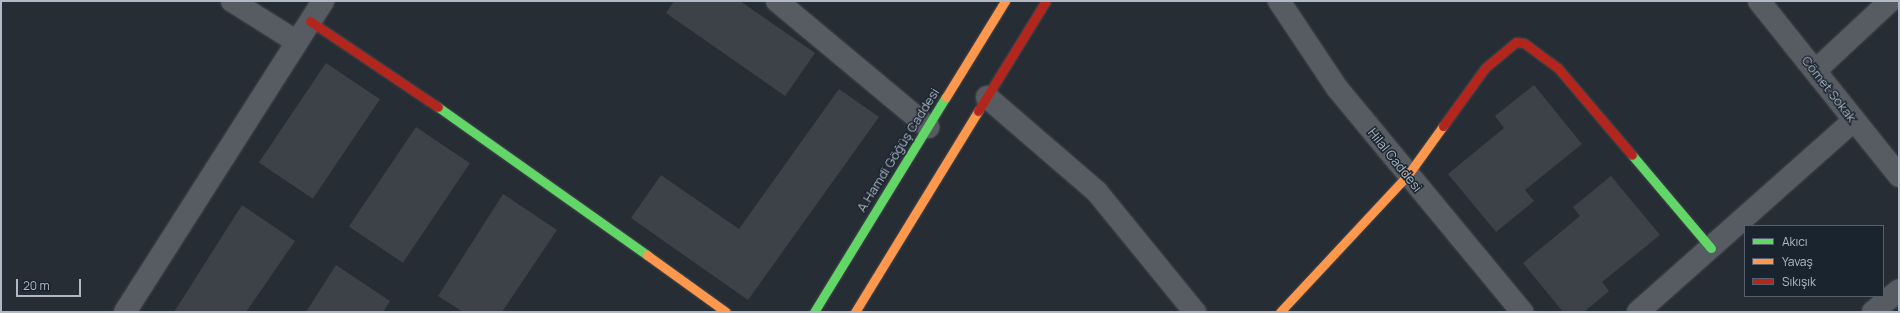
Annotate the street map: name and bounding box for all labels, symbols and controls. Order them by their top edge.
street label: Cömet Sokak [1798,53,1860,125]
street label: A.Hamdi Göğüş Caddesi [853,85,943,215]
street label: Hilal Caddesi [1365,125,1425,195]
legend [1744,225,1884,297]
text: Akıcı [1782,233,1808,250]
text: Yavaş [1782,253,1813,270]
scale bar [18,271,83,297]
text: Sıkışık [1782,273,1816,290]
text: 20 m [23,277,50,294]

